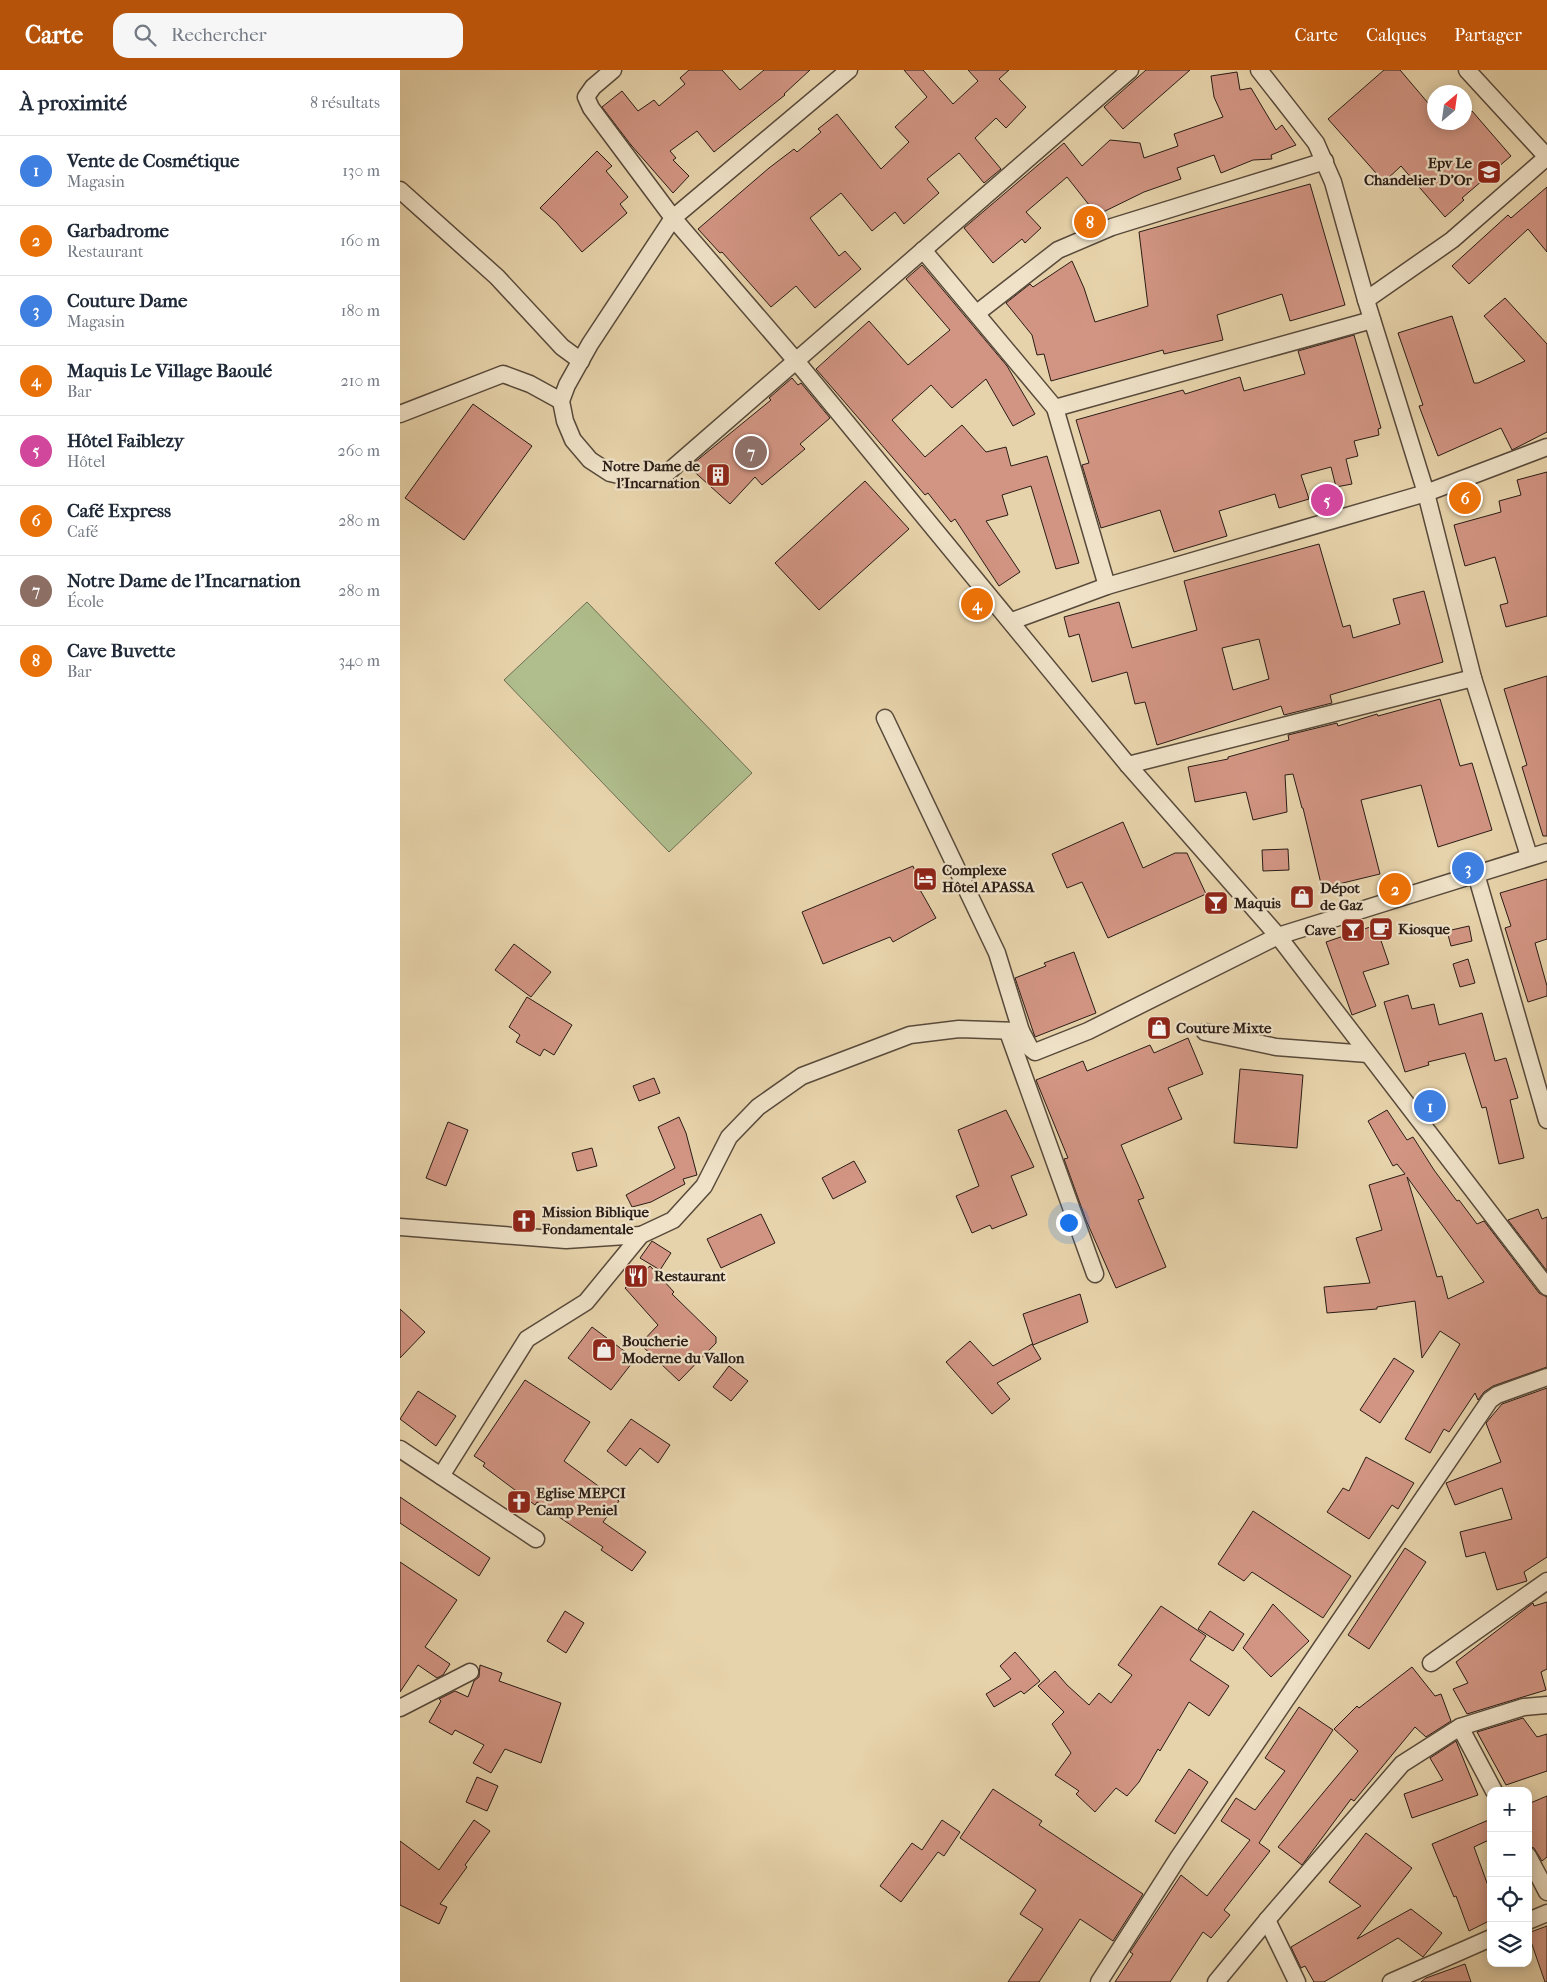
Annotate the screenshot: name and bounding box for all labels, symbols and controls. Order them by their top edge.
search box [113,13,463,58]
text: Carte [25,21,83,49]
icon: search [131,21,159,49]
text: Rechercher [171,24,267,46]
text: Carte [1295,25,1338,46]
text: Calques [1366,25,1426,46]
text: Partager [1454,25,1522,46]
north arrow [1427,85,1472,130]
text: À proximité [20,91,127,115]
text: 8 résultats [310,93,380,112]
text: Vente de Cosmétique [67,150,239,172]
place label: Epv Le Chandelier D'Or [1364,154,1473,189]
school or university icon: Epv Le Chandelier D'Or [1476,159,1502,185]
text: 1 [33,161,39,180]
text: 130 m [342,161,380,180]
text: Magasin [67,172,125,191]
pin: 8 [1074,203,1106,241]
text: Garbadrome [67,220,169,242]
text: 2 [32,231,40,250]
text: 160 m [340,231,380,250]
text: Restaurant [67,242,143,261]
text: Couture Dame [67,290,187,312]
text: 3 [33,301,39,320]
text: 180 m [341,301,380,320]
text: Magasin [67,312,125,331]
text: Maquis Le Village Baoulé [67,360,272,382]
text: 4 [31,371,41,390]
text: 210 m [341,371,380,390]
text: Bar [67,382,92,401]
text: Hôtel Faiblezy [67,430,184,452]
pin: 7 [735,433,767,471]
text: 5 [33,441,39,460]
text: 260 m [338,441,380,460]
text: Hôtel [67,452,105,471]
place label: Notre Dame de l'Incarnation [602,457,701,492]
building icon: Notre Dame de l'Incarnation [705,462,731,488]
pin: 6 [1449,479,1481,517]
pin: 5 [1311,481,1343,519]
text: Café Express [67,500,171,522]
text: 6 [32,511,40,530]
text: 280 m [338,511,380,530]
text: Café [67,522,98,541]
text: Notre Dame de l’Incarnation [67,570,301,592]
text: 7 [32,581,40,600]
text: 280 m [338,581,380,600]
pin: 4 [961,585,993,623]
text: École [67,592,104,611]
text: Cave Buvette [67,640,175,662]
text: 8 [32,651,40,670]
text: 340 m [338,651,380,670]
text: Bar [67,662,92,681]
pin: 3 [1452,849,1484,887]
place label: Complexe Hôtel APASSA [942,861,1036,896]
hotel icon: Complexe Hôtel APASSA [912,866,938,892]
pin: 2 [1379,870,1411,908]
place label: Dépot de Gaz [1320,879,1363,914]
shop icon: Dépot de Gaz [1289,884,1315,910]
bar icon: Maquis [1203,890,1229,916]
place label: Maquis [1233,894,1281,912]
cafe icon: Kiosque [1368,916,1394,942]
bar icon: Cave [1340,917,1366,943]
place label: Kiosque [1398,920,1451,938]
place label: Cave [1305,921,1337,939]
shop icon: Couture Mixte [1146,1015,1172,1041]
place label: Couture Mixte [1176,1019,1272,1037]
pin: 1 [1414,1087,1446,1125]
place label: Mission Biblique Fondamentale [541,1203,649,1238]
church icon: Mission Biblique Fondamentale [511,1208,537,1234]
your location [1056,1210,1082,1236]
restaurant icon: Restaurant [623,1263,649,1289]
place label: Restaurant [654,1267,726,1285]
place label: Boucherie Moderne du Vallon [621,1332,745,1367]
shop icon: Boucherie Moderne du Vallon [591,1337,617,1363]
place label: Eglise MEPCI Camp Peniel [536,1484,626,1519]
church icon: Eglise MEPCI Camp Peniel [506,1489,532,1515]
map controls [1487,1787,1532,1967]
button: + [1487,1787,1532,1832]
button: − [1487,1832,1532,1877]
button: locate [1487,1877,1532,1922]
button: layers [1487,1922,1532,1967]

